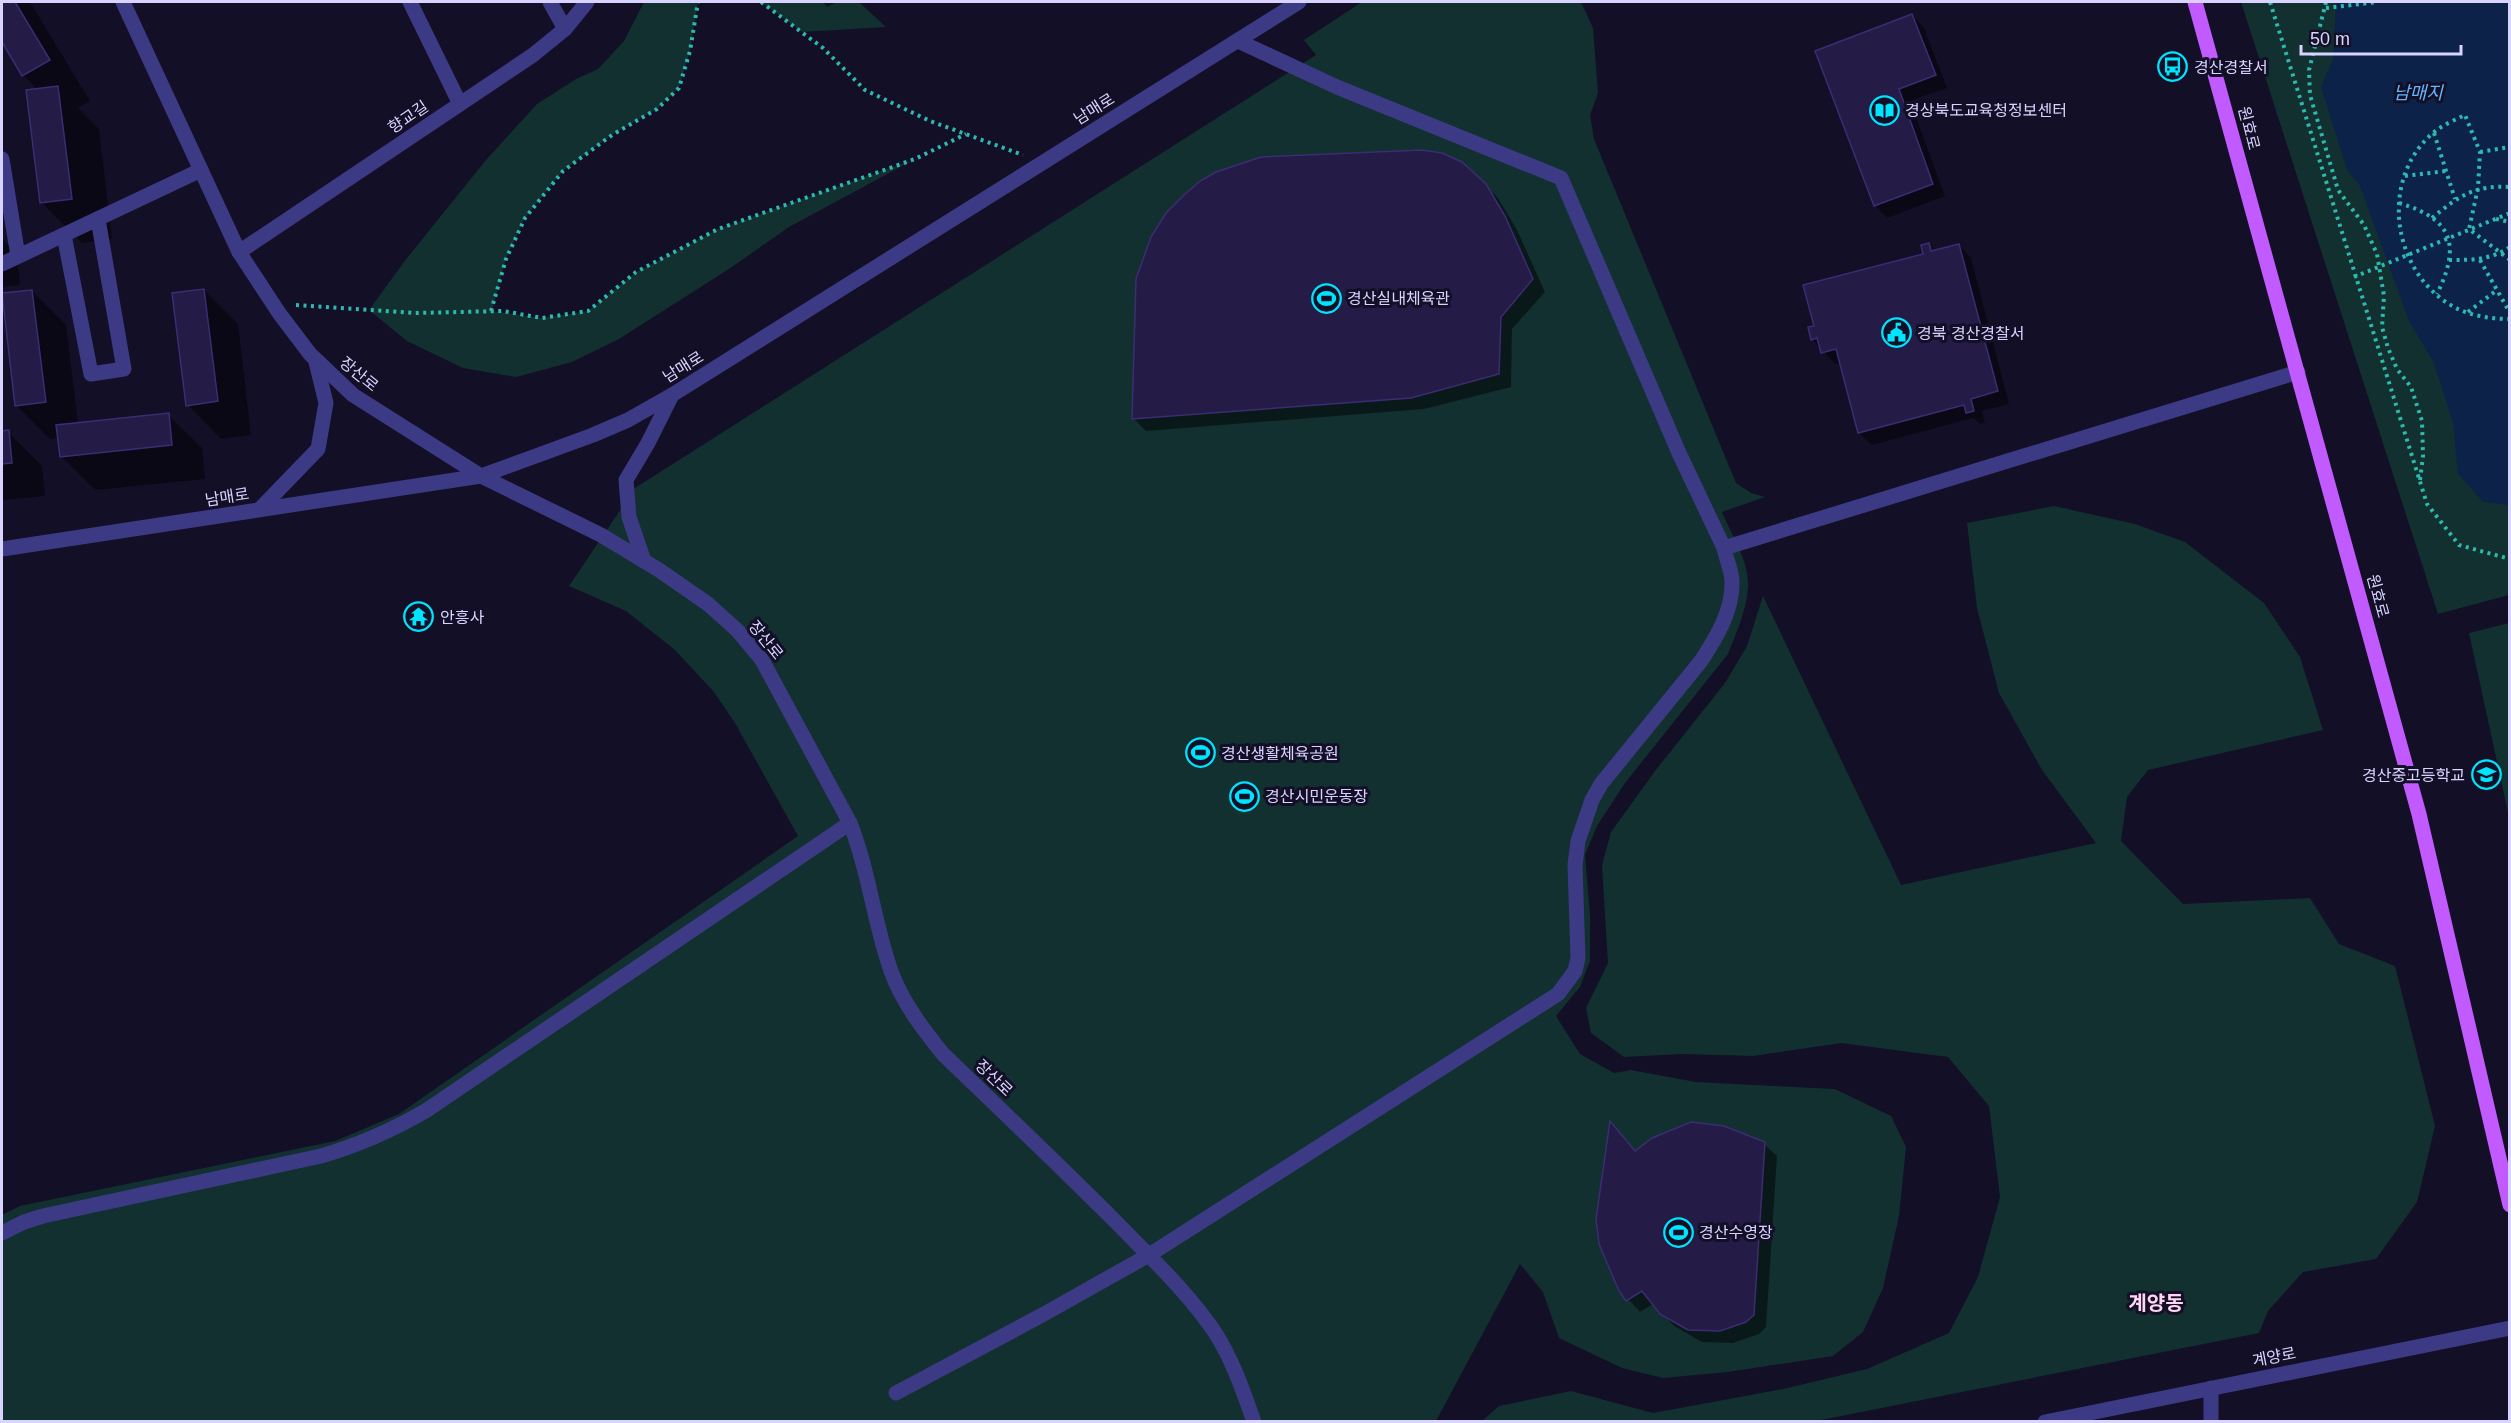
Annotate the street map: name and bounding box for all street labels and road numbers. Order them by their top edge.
street label: 남매로 [1071,90,1117,128]
street label: 향교길 [385,98,431,136]
street label: 원효로 [2235,105,2263,152]
street label: 남매로 [660,348,706,386]
street label: 장산로 [336,353,382,395]
street label: 남매로 [204,485,250,509]
street label: 원효로 [2364,572,2392,620]
street label: 장산로 [745,617,787,663]
street label: 장산로 [972,1057,1016,1100]
street label: 계양로 [2251,1344,2298,1370]

